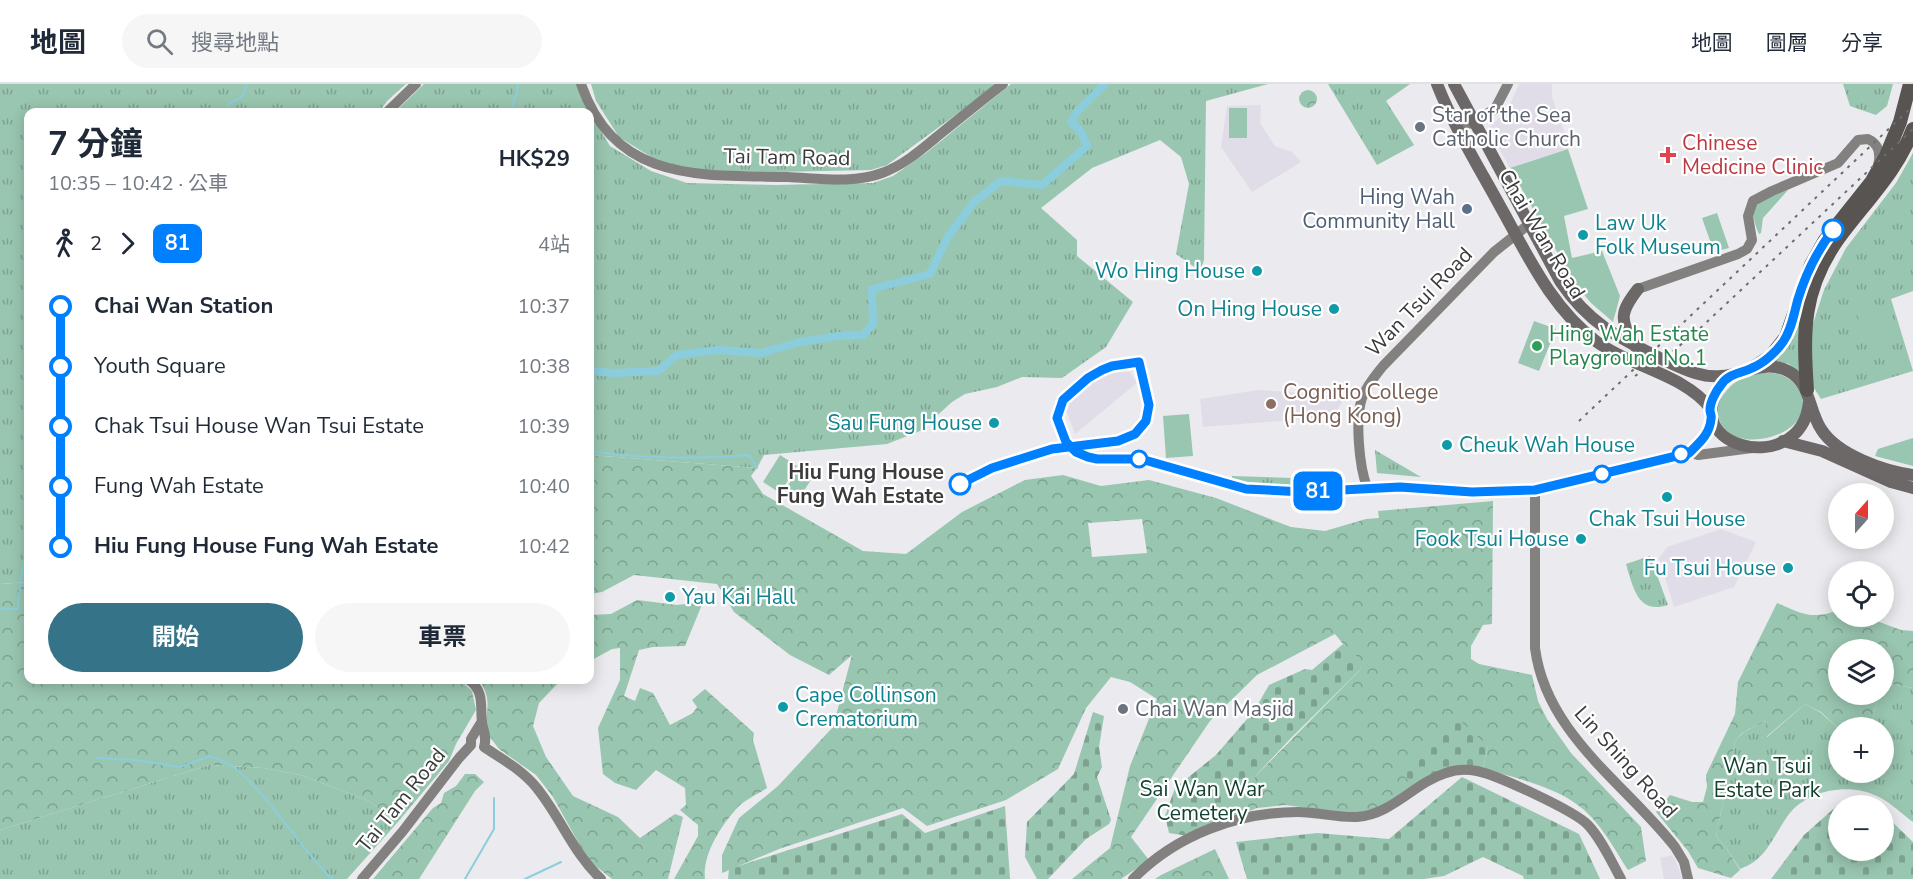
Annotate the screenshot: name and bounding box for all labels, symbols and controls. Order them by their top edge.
search box [122,14,542,68]
text: 地圖 [30,24,86,62]
icon: search [143,25,176,58]
text: 搜尋地點 [191,28,279,58]
text: 地圖 [1691,29,1733,57]
text: 圖層 [1766,29,1808,57]
text: 分享 [1841,29,1883,57]
place label: Star of the Sea Catholic Church [1432,101,1581,153]
marker: Star of the Sea Catholic Church [1413,120,1427,134]
text: 7 分鐘 [48,122,143,167]
place label: Chinese Medicine Clinic [1682,129,1823,181]
street label: Tai Tam Road [723,142,851,172]
text: HK$29 [499,144,570,174]
marker: Chinese Medicine Clinic [1659,146,1677,164]
street label: Chai Wan Road [1492,164,1592,304]
text: 10:35 – 10:42 · 公車 [48,170,228,197]
place label: Hing Wah Community Hall [1302,183,1456,235]
marker: Hing Wah Community Hall [1460,202,1474,216]
place label: Law Uk Folk Museum [1595,209,1721,261]
unlabelled marker [1822,219,1844,241]
icon: walk [48,227,81,260]
icon: forward [111,227,144,260]
marker: Law Uk Folk Museum [1576,228,1590,242]
text: 81 [165,229,190,257]
text: 2 [90,230,102,257]
text: 4站 [538,231,570,258]
street label: Wan Tsui Road [1359,241,1479,363]
place label: Wo Hing House [1095,257,1245,285]
marker: Wo Hing House [1250,264,1264,278]
text: Chai Wan Station [94,291,273,321]
text: 10:37 [517,293,570,320]
place label: On Hing House [1177,295,1322,323]
marker: On Hing House [1327,302,1341,316]
place label: Hing Wah Estate Playground No.1 [1549,320,1709,372]
marker: Hing Wah Estate Playground No.1 [1530,339,1544,353]
text: Youth Square [94,351,226,381]
text: 10:38 [517,353,570,380]
place label: Cognitio College (Hong Kong) [1283,378,1439,430]
marker: Cognitio College (Hong Kong) [1264,397,1278,411]
place label: Sau Fung House [827,409,982,437]
text: Chak Tsui House Wan Tsui Estate [94,411,424,441]
text: 10:39 [517,413,570,440]
marker: Sau Fung House [987,416,1001,430]
place label: Cheuk Wah House [1459,431,1635,459]
marker: Cheuk Wah House [1440,438,1454,452]
unlabelled marker [1672,445,1690,463]
unlabelled marker [1130,450,1148,468]
place label: Hiu Fung House Fung Wah Estate [777,458,944,510]
unlabelled marker [1593,465,1611,483]
text: Fung Wah Estate [94,471,264,501]
line badge: 81 [1291,472,1345,510]
text: 10:40 [517,473,570,500]
marker: Hiu Fung House Fung Wah Estate [949,473,971,495]
text: 81 [1305,477,1331,505]
north arrow [1828,483,1894,549]
map controls [1828,483,1894,861]
marker: Chak Tsui House [1660,490,1674,504]
place label: Chak Tsui House [1589,505,1746,533]
place label: Fook Tsui House [1415,525,1569,553]
text: Hiu Fung House Fung Wah Estate [94,531,439,561]
marker: Fook Tsui House [1574,532,1588,546]
text: 10:42 [517,533,570,560]
place label: Fu Tsui House [1644,554,1776,582]
marker: Fu Tsui House [1781,561,1795,575]
button: locate [1828,561,1894,627]
place label: Yau Kai Hall [681,583,796,611]
marker: Yau Kai Hall [663,590,677,604]
button: 開始 [48,603,303,672]
button: 車票 [315,603,570,672]
button: layers [1828,639,1894,705]
place label: Cape Collinson Crematorium [795,681,937,733]
place label: Chai Wan Masjid [1135,695,1294,723]
marker: Cape Collinson Crematorium [776,700,790,714]
street label: Lin Shing Road [1568,700,1684,824]
marker: Chai Wan Masjid [1116,702,1130,716]
button: + [1828,717,1894,783]
street label: Tai Tam Road [350,742,452,858]
park label: Wan Tsui Estate Park [1714,752,1821,804]
park label: Sai Wan War Cemetery [1139,775,1265,827]
button: − [1828,795,1894,861]

